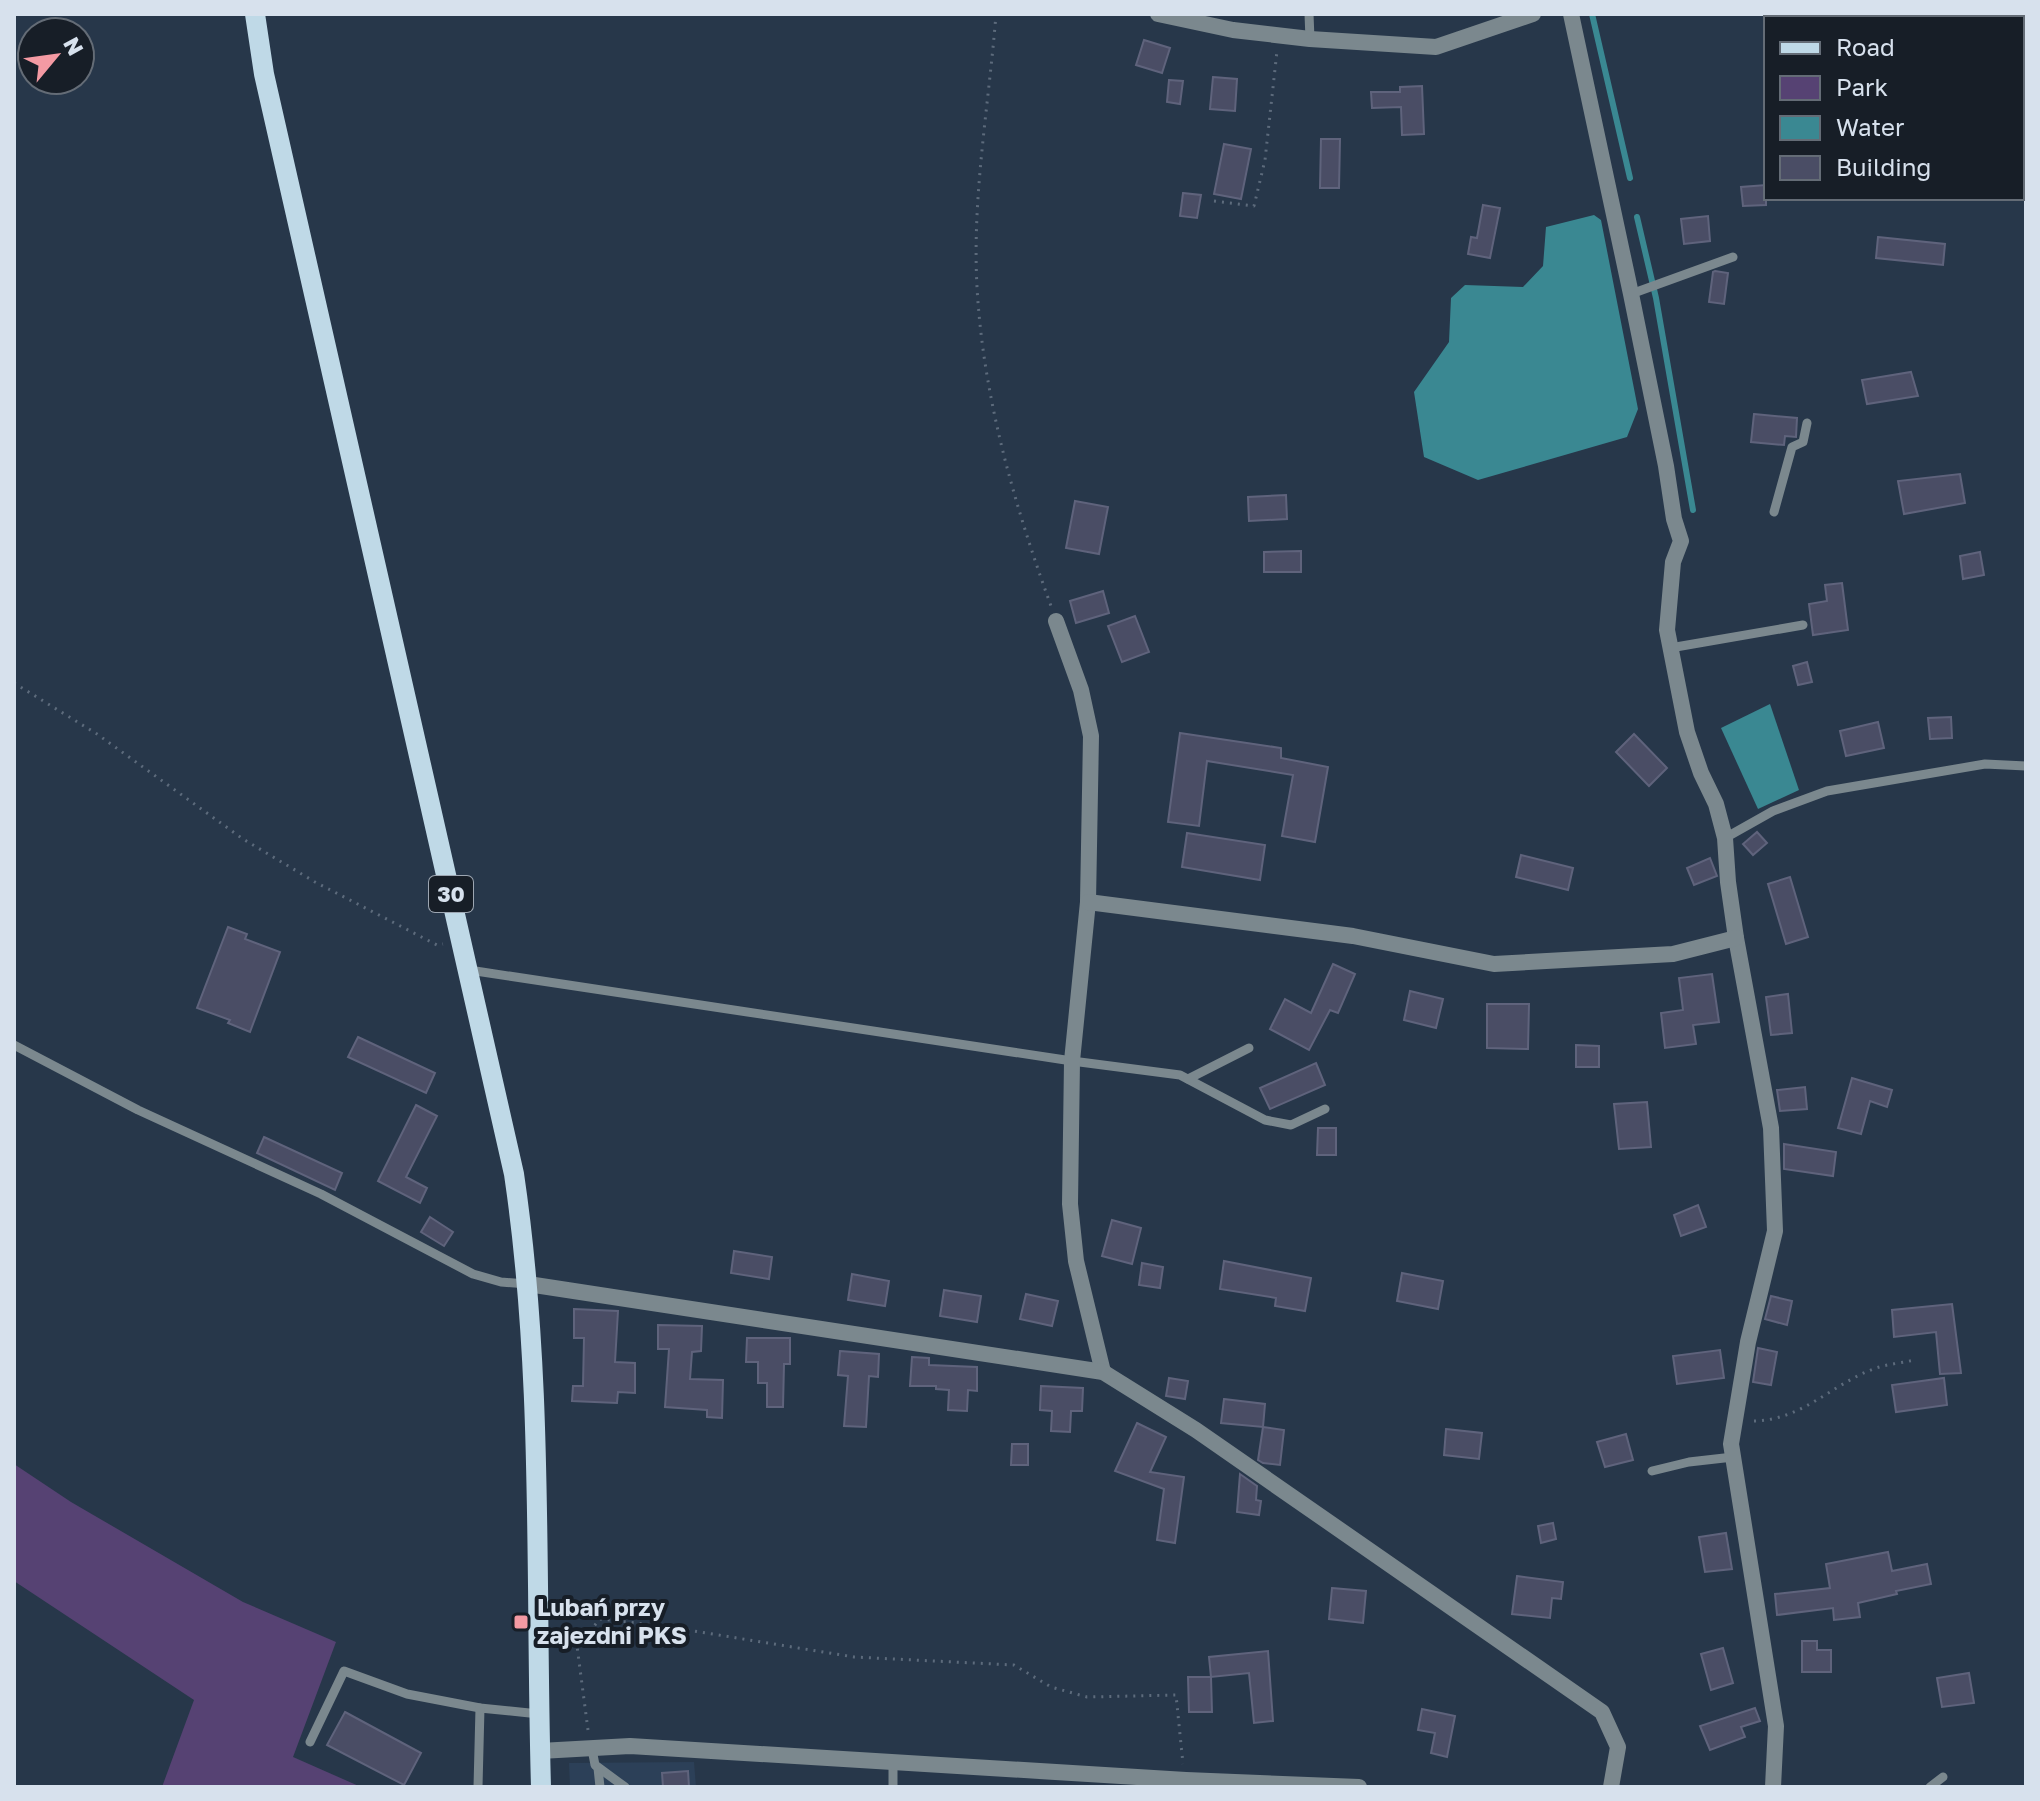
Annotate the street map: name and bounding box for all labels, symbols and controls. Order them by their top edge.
north arrow [16,16,96,96]
legend [1764,16,2024,200]
text: N [58,32,90,60]
text: Road [1836,32,1895,61]
text: Park [1836,72,1888,101]
text: Water [1836,112,1904,141]
text: Building [1836,152,1931,181]
road number: 30 [429,876,473,912]
place label: Lubań przy zajezdni PKS [537,1592,687,1649]
marker: Lubań przy zajezdni PKS [512,1613,530,1631]

